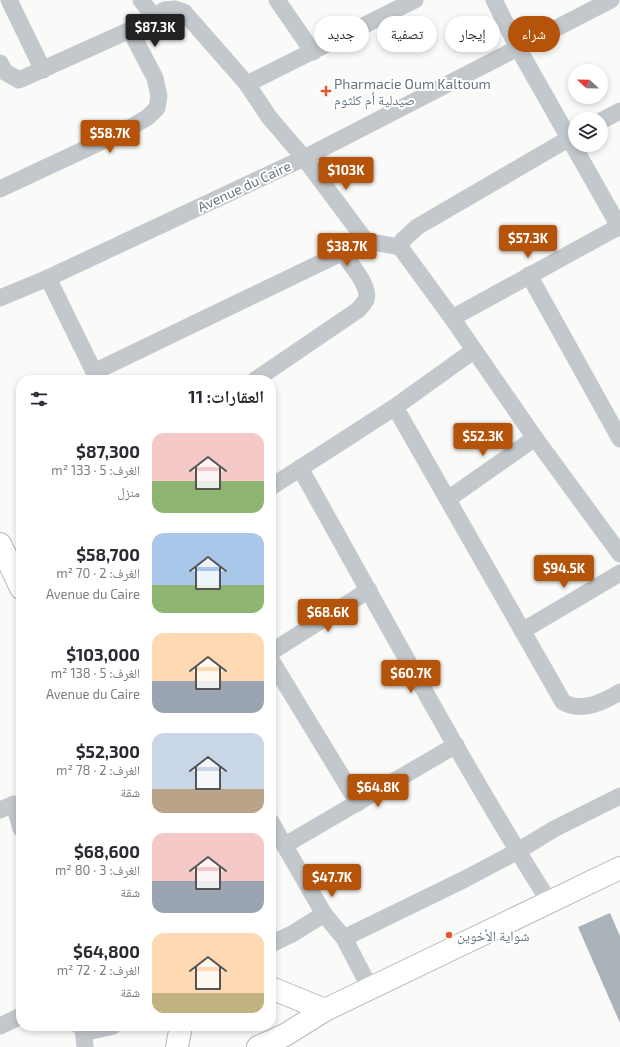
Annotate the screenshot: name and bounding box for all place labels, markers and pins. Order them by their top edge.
pin: $87.3K [122,14,188,48]
place label: Pharmacie Oum Kaltoum صيدلية أم كلثوم [334,75,491,110]
marker: Pharmacie Oum Kaltoum صيدلية أم كلثوم [321,86,331,96]
pin: $58.7K [77,120,143,154]
pin: $103K [318,157,374,191]
pin: $57.3K [495,225,561,259]
pin: $38.7K [314,233,380,267]
pin: $52.3K [450,423,516,457]
pin: $94.5K [531,555,597,589]
pin: $68.6K [295,599,361,633]
pin: $60.7K [378,660,444,694]
pin: $64.8K [345,774,411,808]
pin: $47.7K [299,864,365,898]
place label: شواية الأخوين [457,927,529,945]
marker: شواية الأخوين [444,930,454,940]

